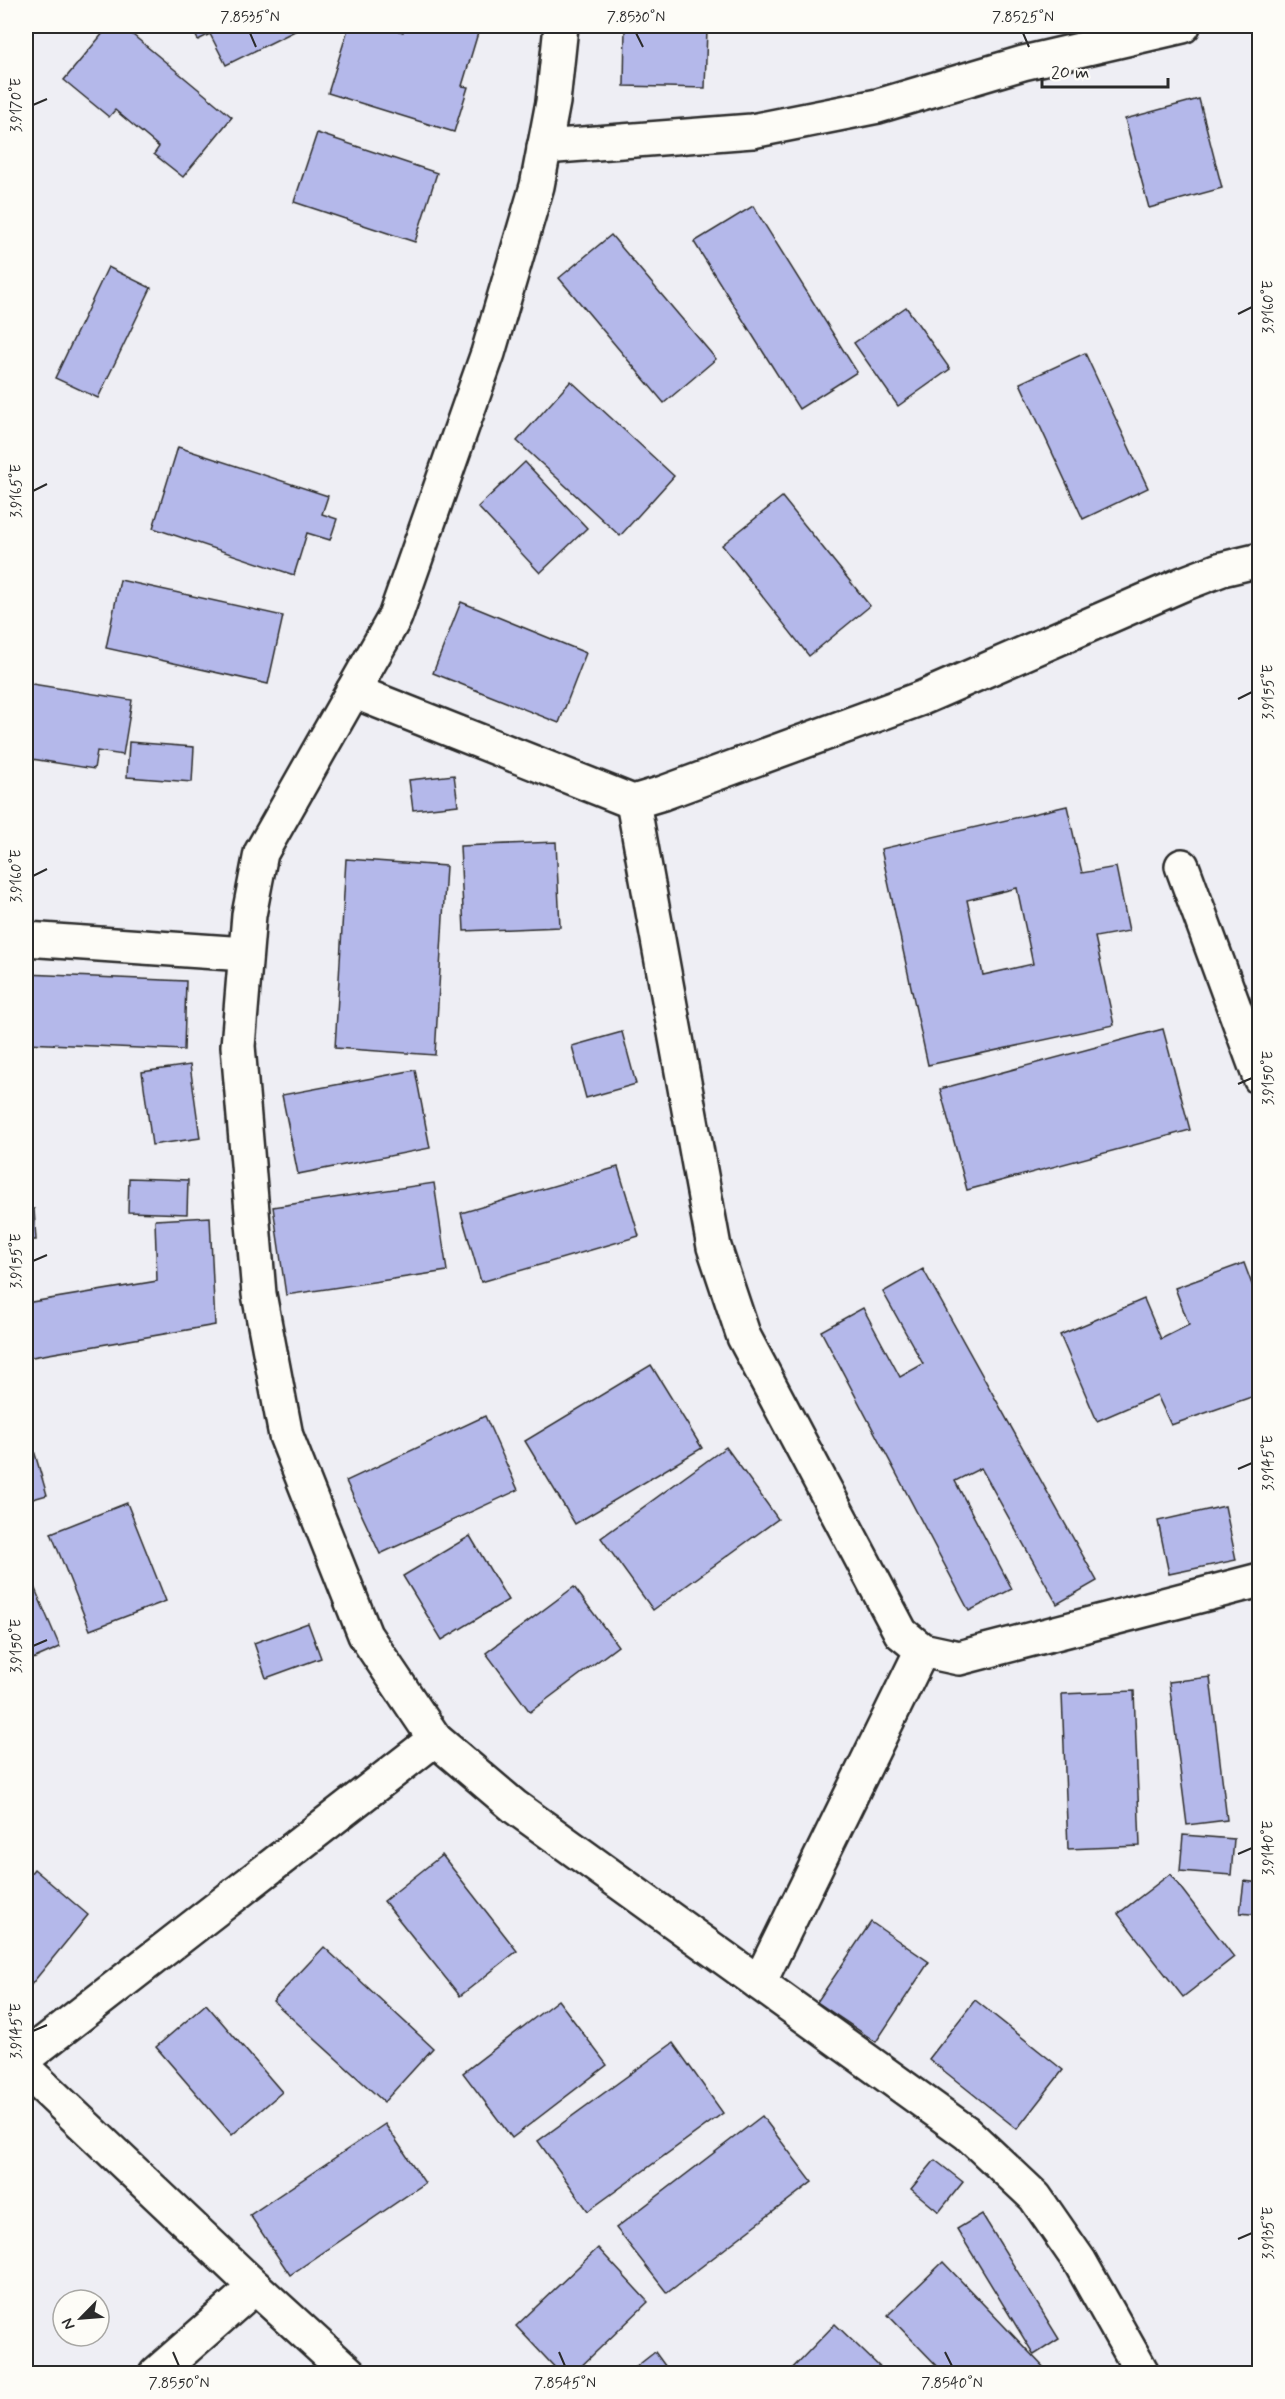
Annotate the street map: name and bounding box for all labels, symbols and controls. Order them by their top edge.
text: 7.8535°N [220,8,280,28]
text: 7.8530°N [607,8,665,28]
text: 7.8525°N [992,8,1054,28]
scale bar [1042,51,1168,89]
text: 20 m [1051,61,1089,85]
text: 3.9170°E [7,77,27,132]
text: 3.9160°E [1259,280,1279,334]
text: 3.9165°E [7,464,27,518]
text: 3.9155°E [1259,664,1279,720]
text: 3.9160°E [7,849,27,903]
text: 3.9150°E [1259,1050,1279,1105]
text: 3.9155°E [7,1233,27,1289]
text: 3.9145°E [1259,1435,1279,1491]
text: 3.9150°E [7,1618,27,1673]
text: 3.9140°E [1259,1820,1279,1876]
text: 3.9145°E [7,2003,27,2059]
text: 3.9135°E [1259,2206,1279,2260]
north arrow [51,2288,111,2348]
text: N [57,2314,81,2333]
text: 7.8550°N [149,2374,209,2394]
text: 7.8545°N [534,2374,596,2394]
text: 7.8540°N [921,2374,983,2394]

